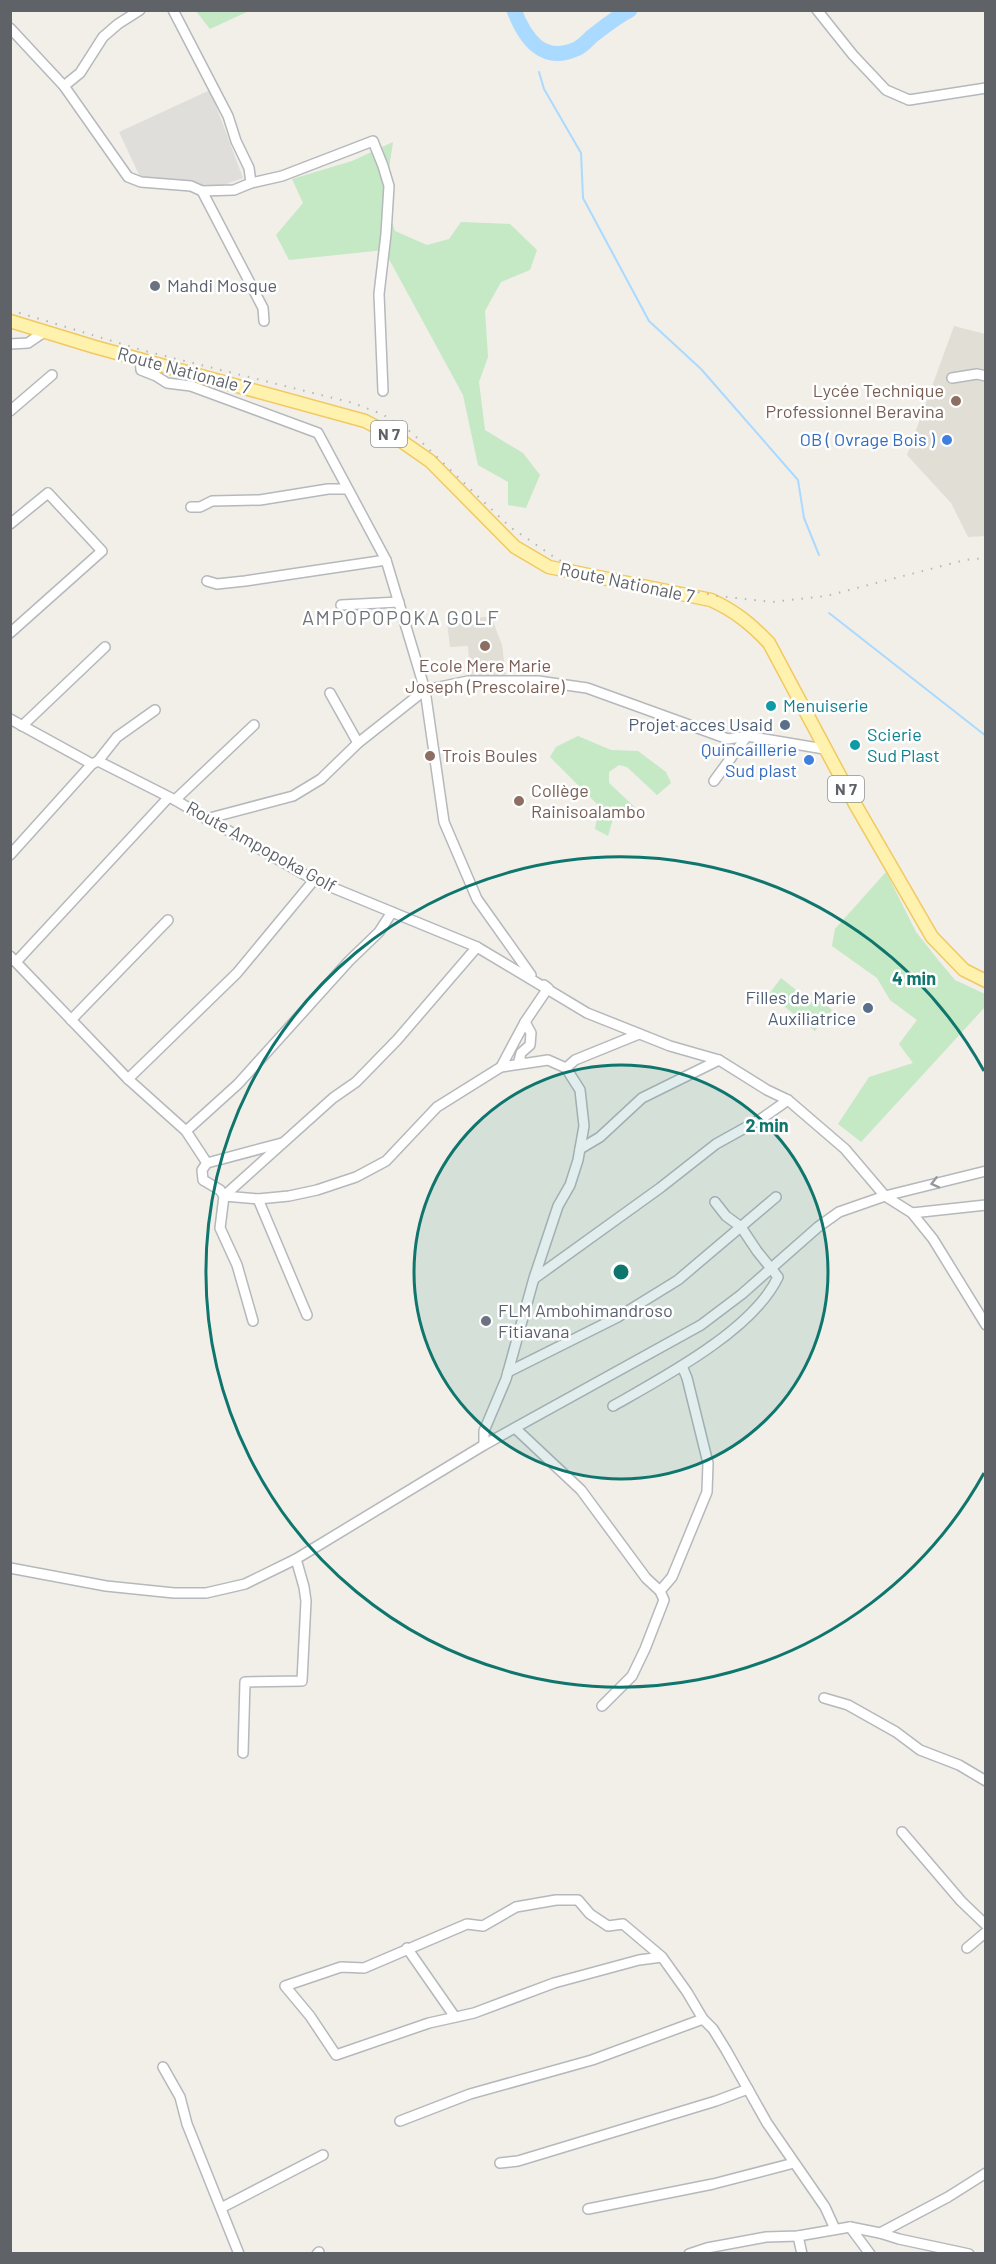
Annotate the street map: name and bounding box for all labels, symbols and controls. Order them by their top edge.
place label: Mahdi Mosque [167,274,277,296]
marker: Mahdi Mosque [148,279,162,293]
street label: Route Nationale 7 [115,342,254,398]
place label: Lycée Technique Professionnel Beravina [766,379,944,422]
marker: Lycée Technique Professionnel Beravina [949,394,963,408]
road number: N 7 [371,421,407,447]
place label: OB ( Ovrage Bois ) [800,428,935,450]
marker: OB ( Ovrage Bois ) [940,433,954,447]
street label: Route Nationale 7 [558,557,697,607]
district label: AMPOPOPOKA GOLF [302,605,500,629]
marker: Ecole Mere Marie Joseph (Prescolaire) [478,639,492,653]
place label: Ecole Mere Marie Joseph (Prescolaire) [405,654,565,697]
place label: Menuiserie [783,694,868,716]
marker: Menuiserie [764,699,778,713]
place label: Projet acces Usaid [629,713,773,735]
marker: Projet acces Usaid [778,718,792,732]
place label: Scierie Sud Plast [867,723,940,766]
place label: Quincaillerie Sud plast [701,738,797,781]
marker: Scierie Sud Plast [848,738,862,752]
place label: Trois Boules [442,744,537,766]
marker: Trois Boules [423,749,437,763]
marker: Quincaillerie Sud plast [802,753,816,767]
road number: N 7 [828,776,864,802]
place label: Collège Rainisoalambo [531,779,645,822]
marker: Collège Rainisoalambo [512,794,526,808]
street label: Route Ampopoka Golf [183,796,340,896]
text: 4 min [892,967,936,989]
place label: Filles de Marie Auxiliatrice [745,986,856,1029]
marker: Filles de Marie Auxiliatrice [861,1001,875,1015]
text: 2 min [745,1114,789,1136]
one-way arrow [930,1176,940,1189]
centre of rings [611,1262,631,1282]
place label: FLM Ambohimandroso Fitiavana [498,1299,673,1342]
marker: FLM Ambohimandroso Fitiavana [479,1314,493,1328]

